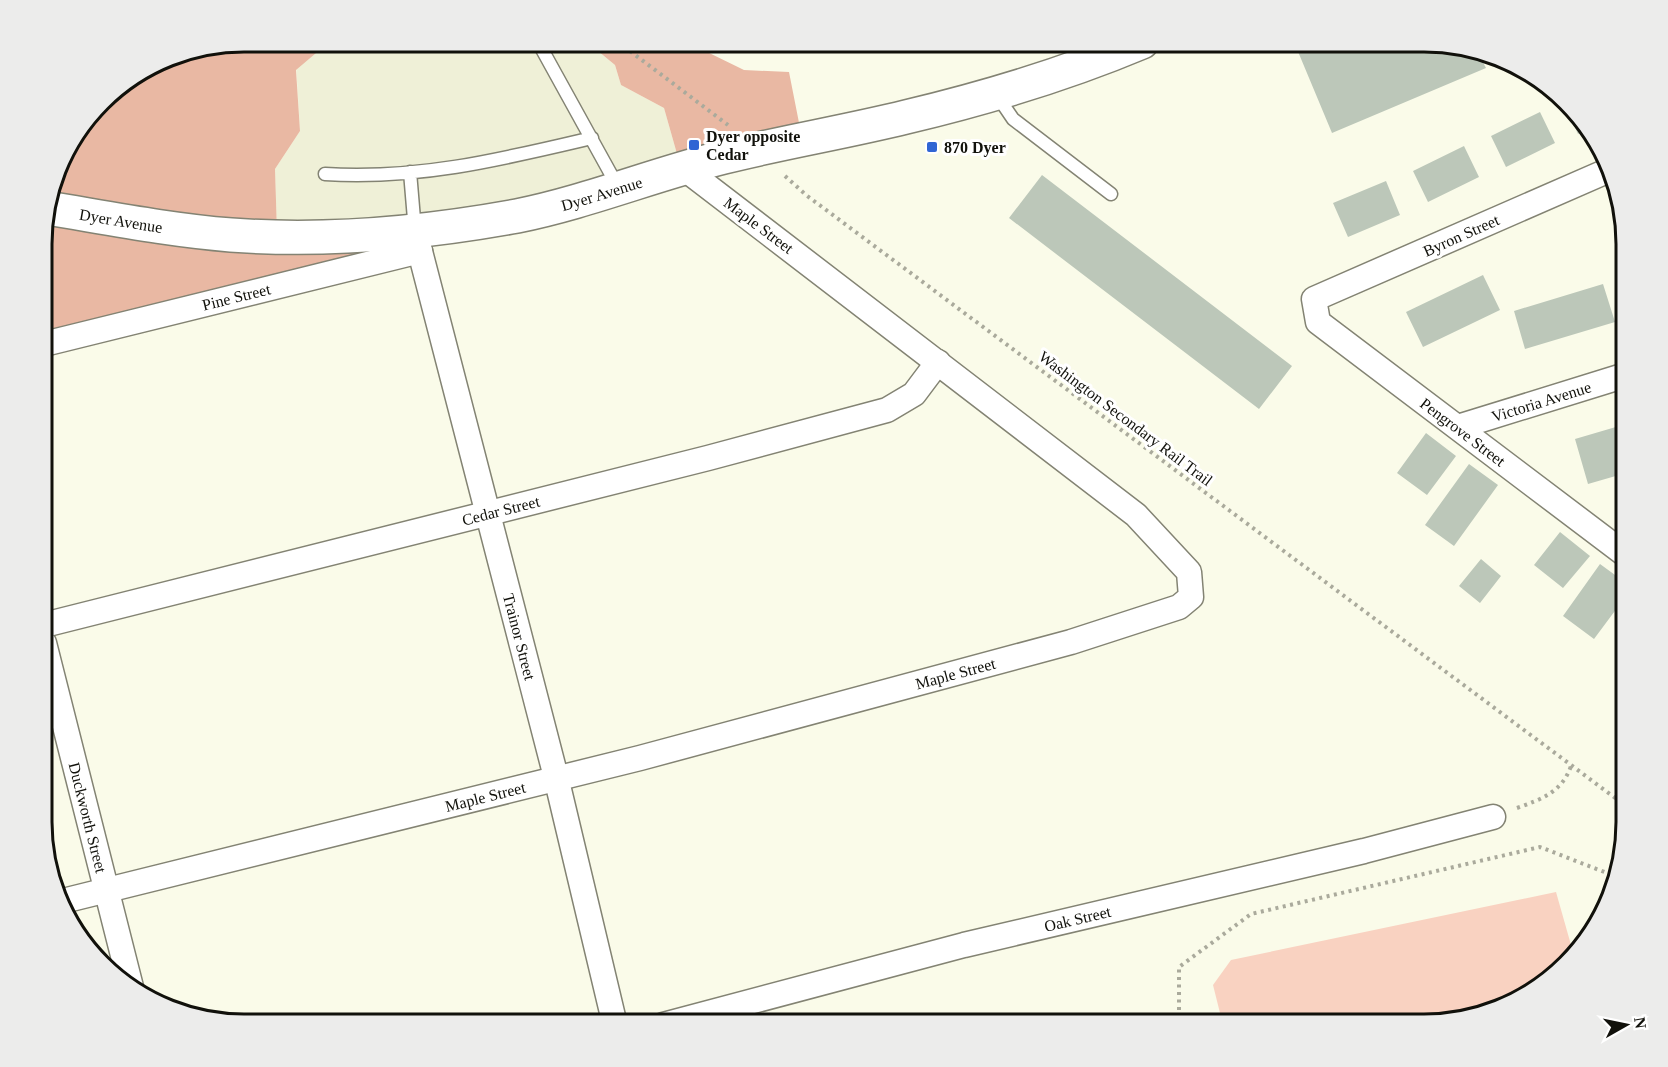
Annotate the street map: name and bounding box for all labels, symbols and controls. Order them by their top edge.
place label: Dyer opposite Cedar [706,128,800,163]
marker: Dyer opposite Cedar [687,138,701,152]
place label: 870 Dyer [944,139,1006,157]
marker: 870 Dyer [925,140,939,154]
street label: Dyer Avenue [559,173,644,214]
street label: Maple Street [720,194,797,258]
street label: Dyer Avenue [78,206,163,236]
street label: Byron Street [1421,211,1503,261]
street label: Pine Street [200,280,273,314]
street label: Washington Secondary Rail Trail [1035,348,1216,490]
street label: Victoria Avenue [1489,378,1593,425]
street label: Pengrove Street [1417,395,1509,470]
street label: Cedar Street [460,493,542,529]
street label: Trainor Street [500,592,539,682]
street label: Maple Street [914,655,998,693]
street label: Duckworth Street [66,761,110,875]
street label: Maple Street [443,779,528,815]
street label: Oak Street [1043,903,1113,935]
north arrow [1596,995,1656,1055]
text: N [1631,1016,1650,1030]

